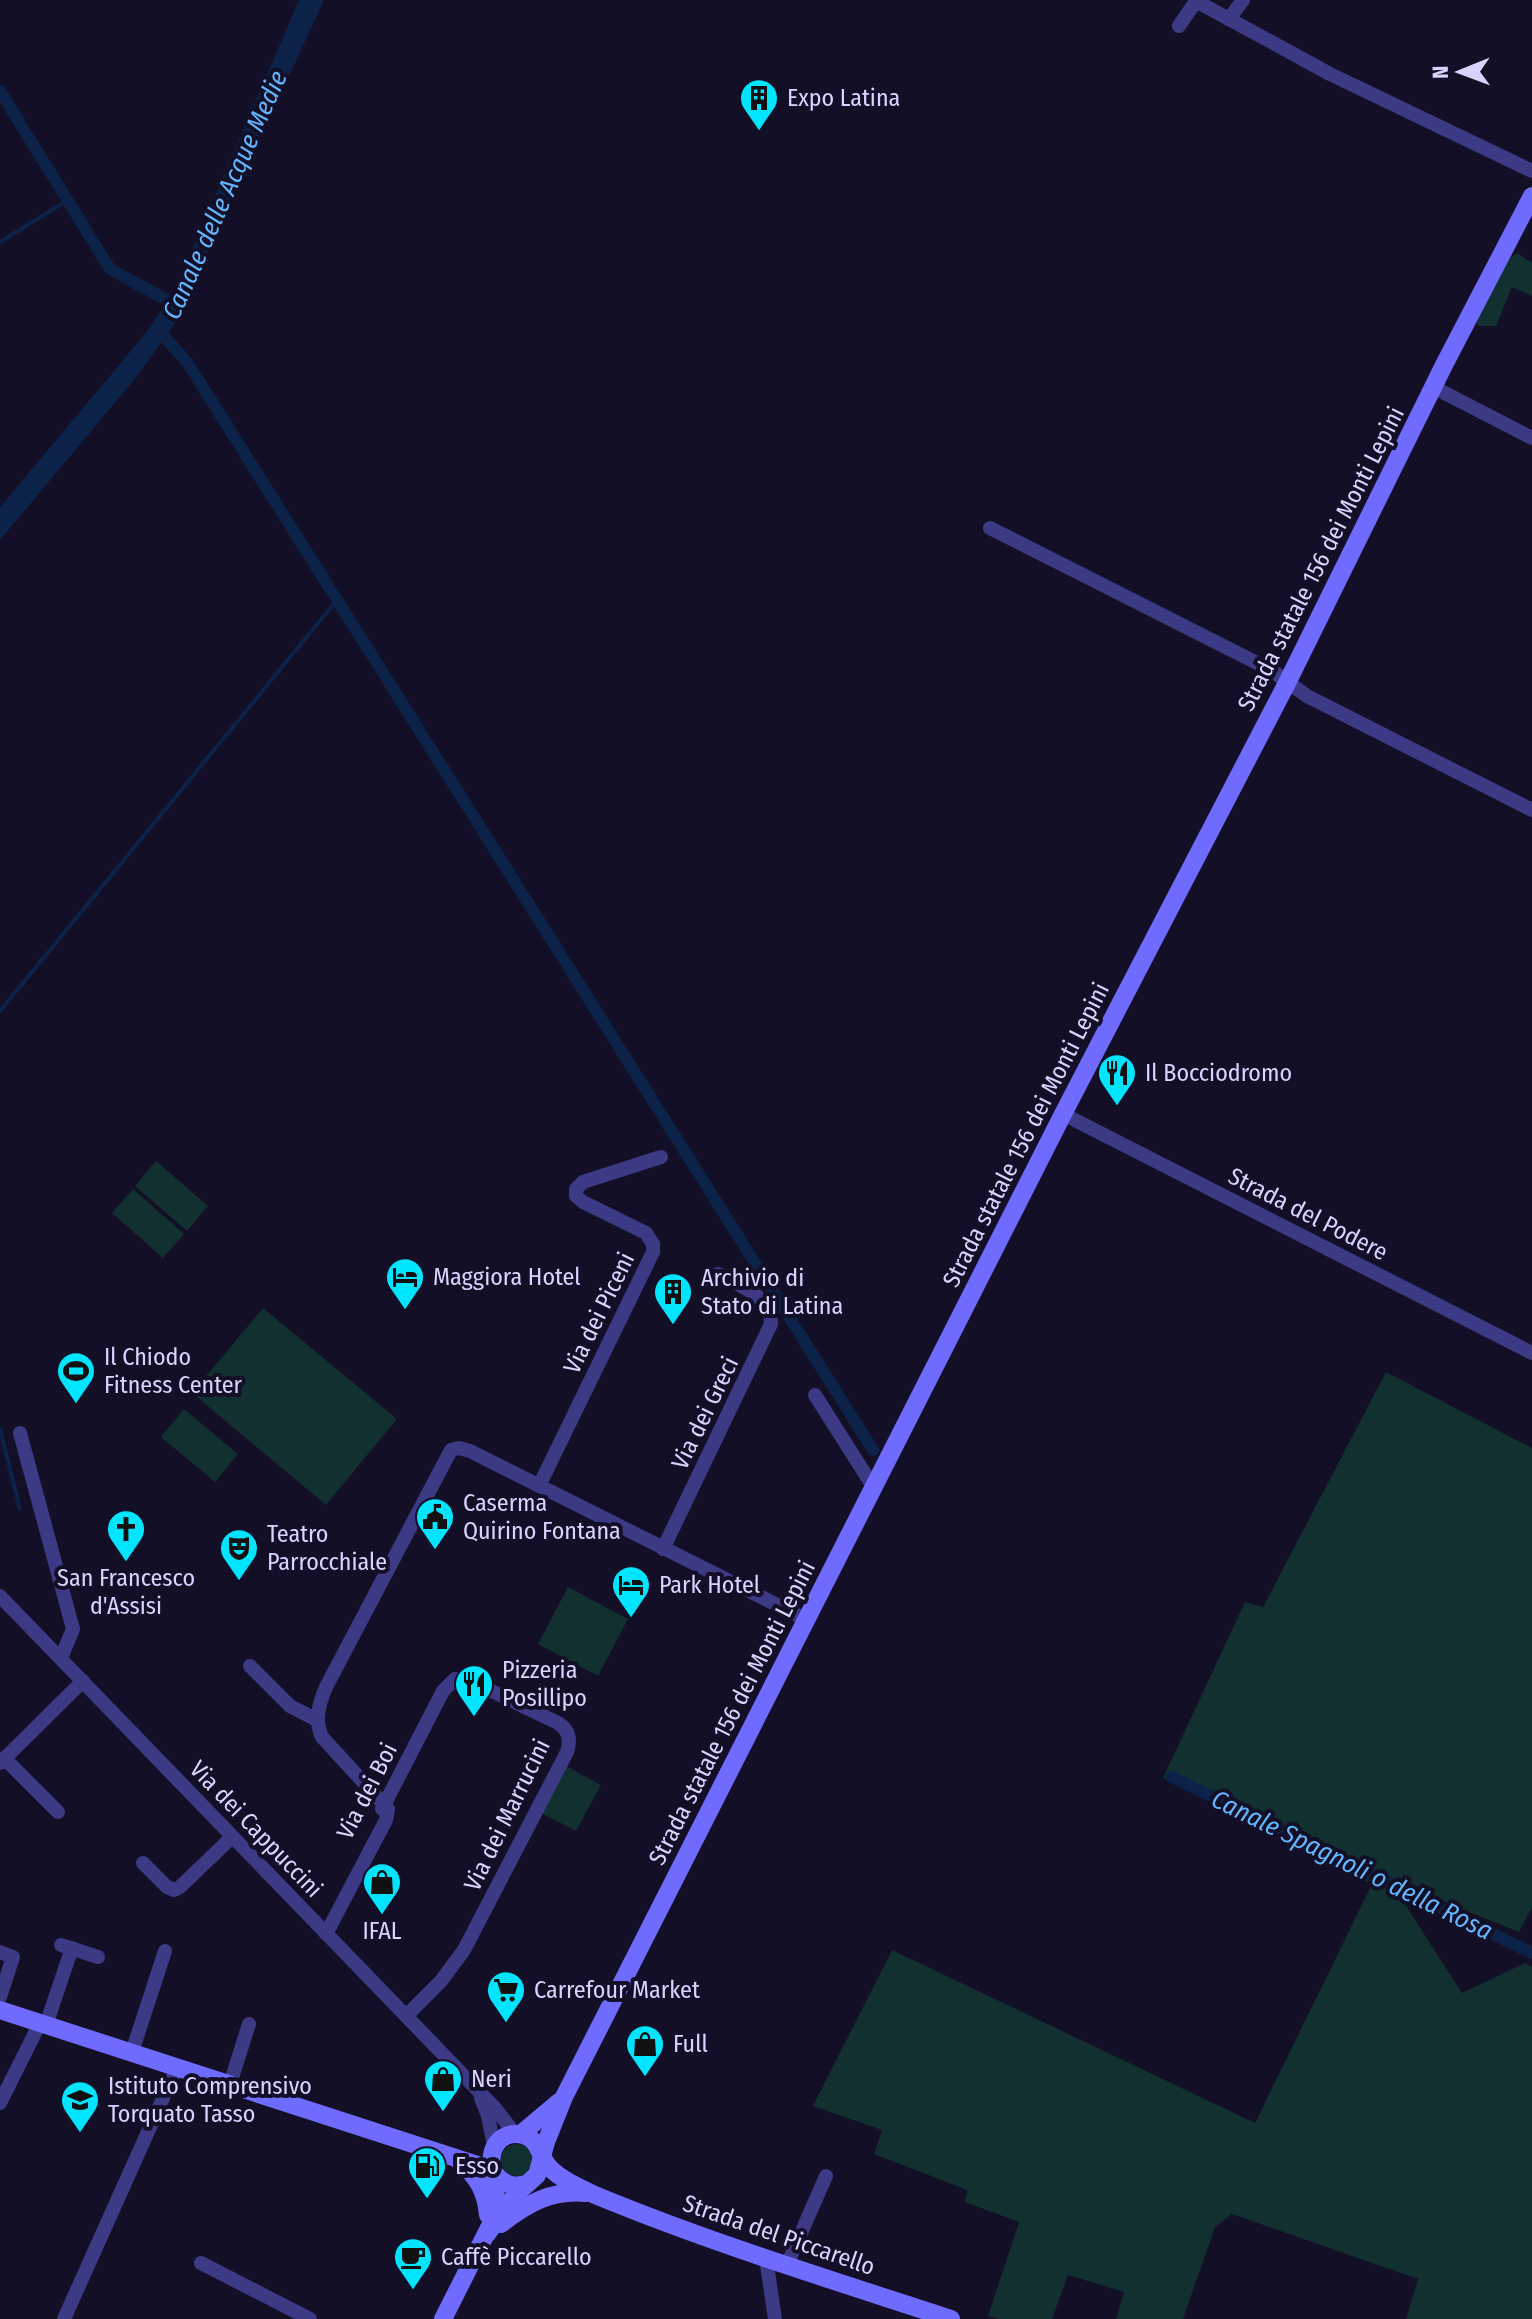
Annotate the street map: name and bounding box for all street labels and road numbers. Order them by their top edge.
street label: Strada statale 156 dei Monti Lepini [1232,402,1410,716]
street label: Strada statale 156 dei Monti Lepini [937,978,1115,1292]
street label: Strada del Podere [1224,1162,1392,1266]
street label: Via dei Piceni [558,1248,640,1378]
street label: Via dei Greci [666,1352,744,1474]
street label: Strada statale 156 dei Monti Lepini [643,1556,821,1870]
street label: Via dei Marrucini [458,1735,556,1895]
street label: Via dei Boi [331,1738,403,1844]
street label: Via dei Cappuccini [184,1755,328,1903]
street label: Strada del Piccarello [679,2189,879,2281]

